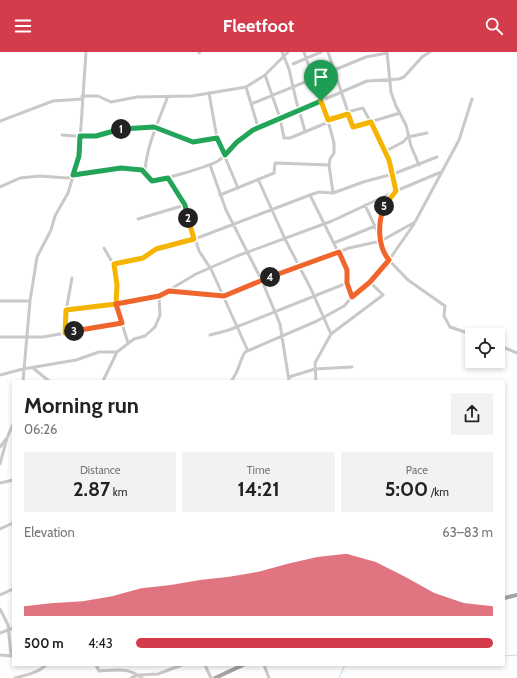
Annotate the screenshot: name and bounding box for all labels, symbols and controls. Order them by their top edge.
icon: menu [12,15,34,37]
text: Fleetfoot [223,15,294,37]
icon: search [483,15,505,37]
pin [304,60,338,101]
icon: arrive [310,66,332,88]
pin: 1 [111,119,131,139]
text: 1 [119,122,123,136]
pin: 5 [374,196,394,216]
text: 5 [381,199,387,213]
pin: 2 [178,208,198,228]
text: 2 [185,211,191,225]
pin: 4 [260,267,280,287]
text: 4 [267,270,273,284]
pin: 3 [64,321,84,341]
text: 3 [71,324,77,338]
map controls [465,328,505,368]
button: locate [465,328,505,368]
text: Morning run [24,392,139,419]
button: share [451,393,493,435]
text: 06:26 [24,421,57,437]
text: Distance [80,463,120,477]
text: Time [247,463,270,477]
text: Pace [406,463,428,477]
text: 2.87 [73,477,110,501]
text: 14:21 [237,477,280,501]
text: 5:00 [385,477,428,501]
text: km [110,485,127,499]
text: /km [428,485,449,499]
text: Elevation [24,524,75,540]
text: 63–83 m [442,524,493,540]
text: 500 m [24,635,64,651]
text: 4:43 [88,635,113,651]

